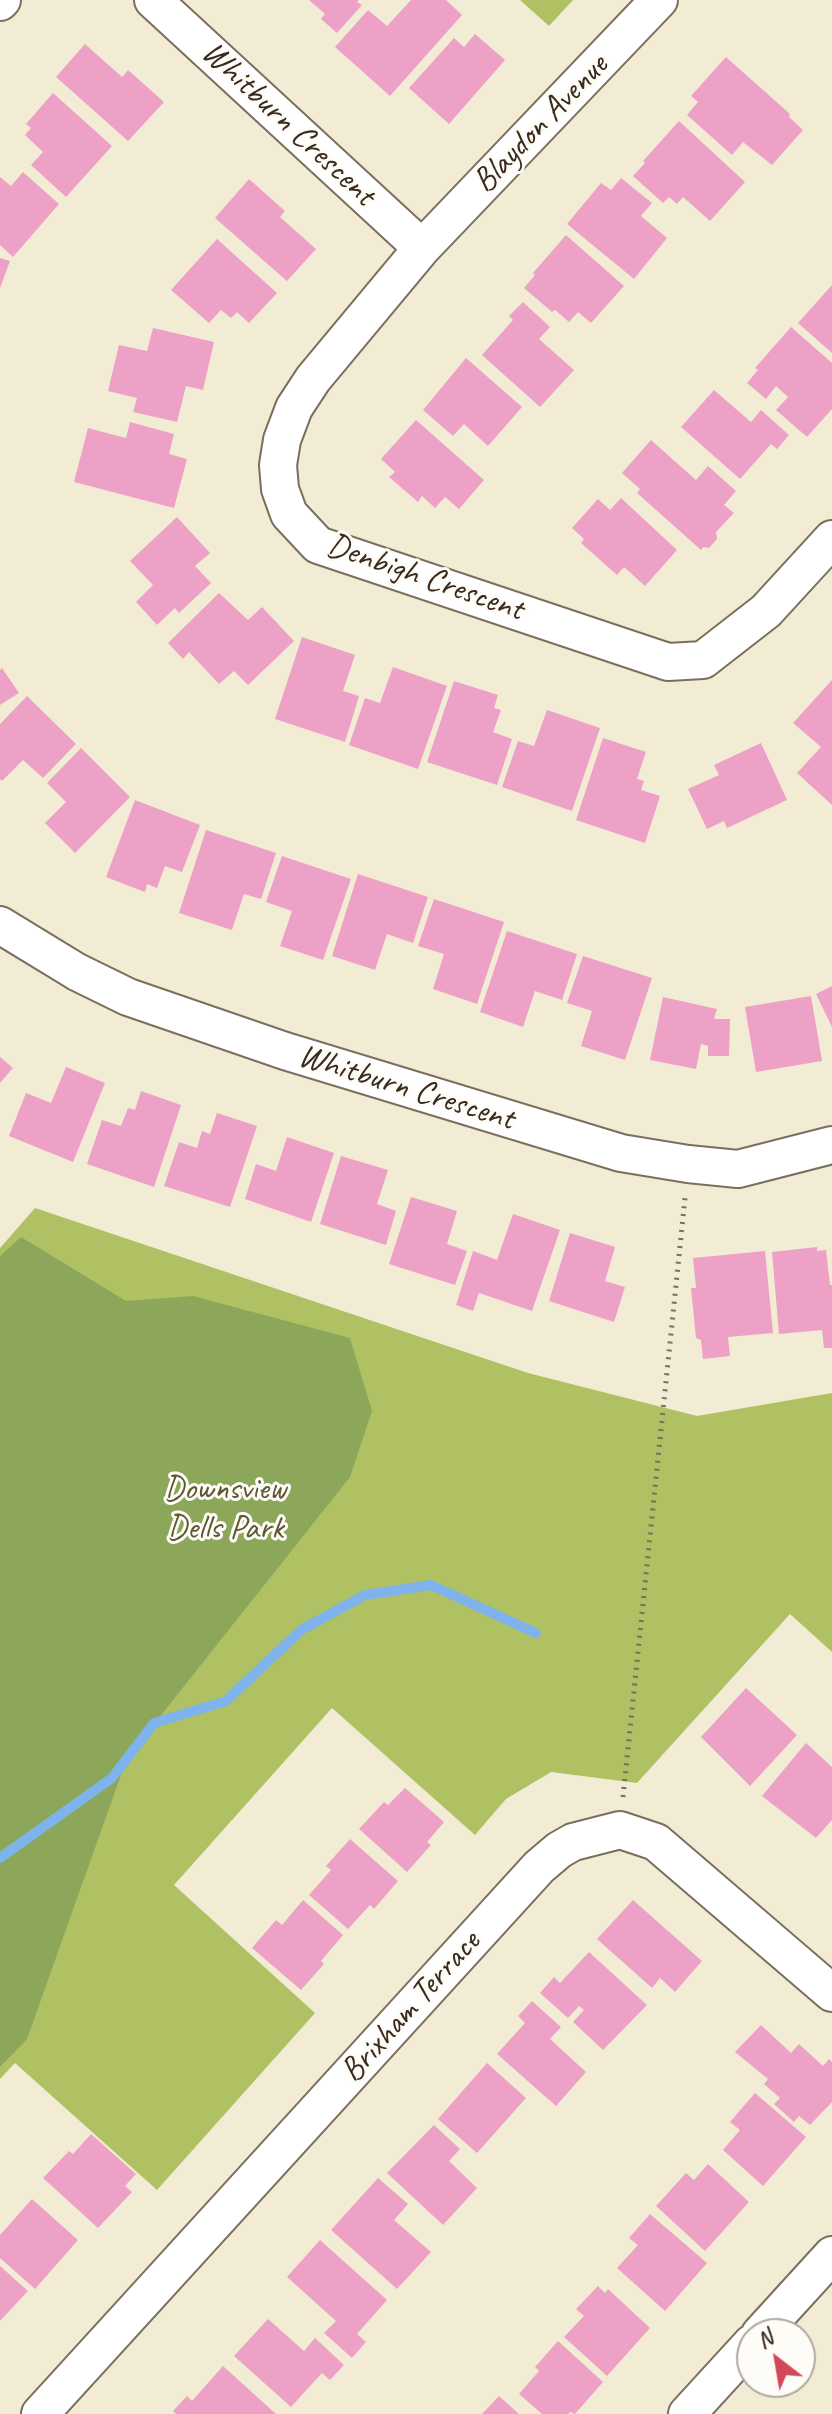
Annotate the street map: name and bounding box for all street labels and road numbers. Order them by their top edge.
street label: Whitburn Crescent [192,33,384,215]
street label: Blaydon Avenue [465,46,617,202]
street label: Denbigh Crescent [322,525,528,631]
street label: Whitburn Crescent [293,1036,519,1140]
street label: Brixham Terrace [332,1923,490,2091]

